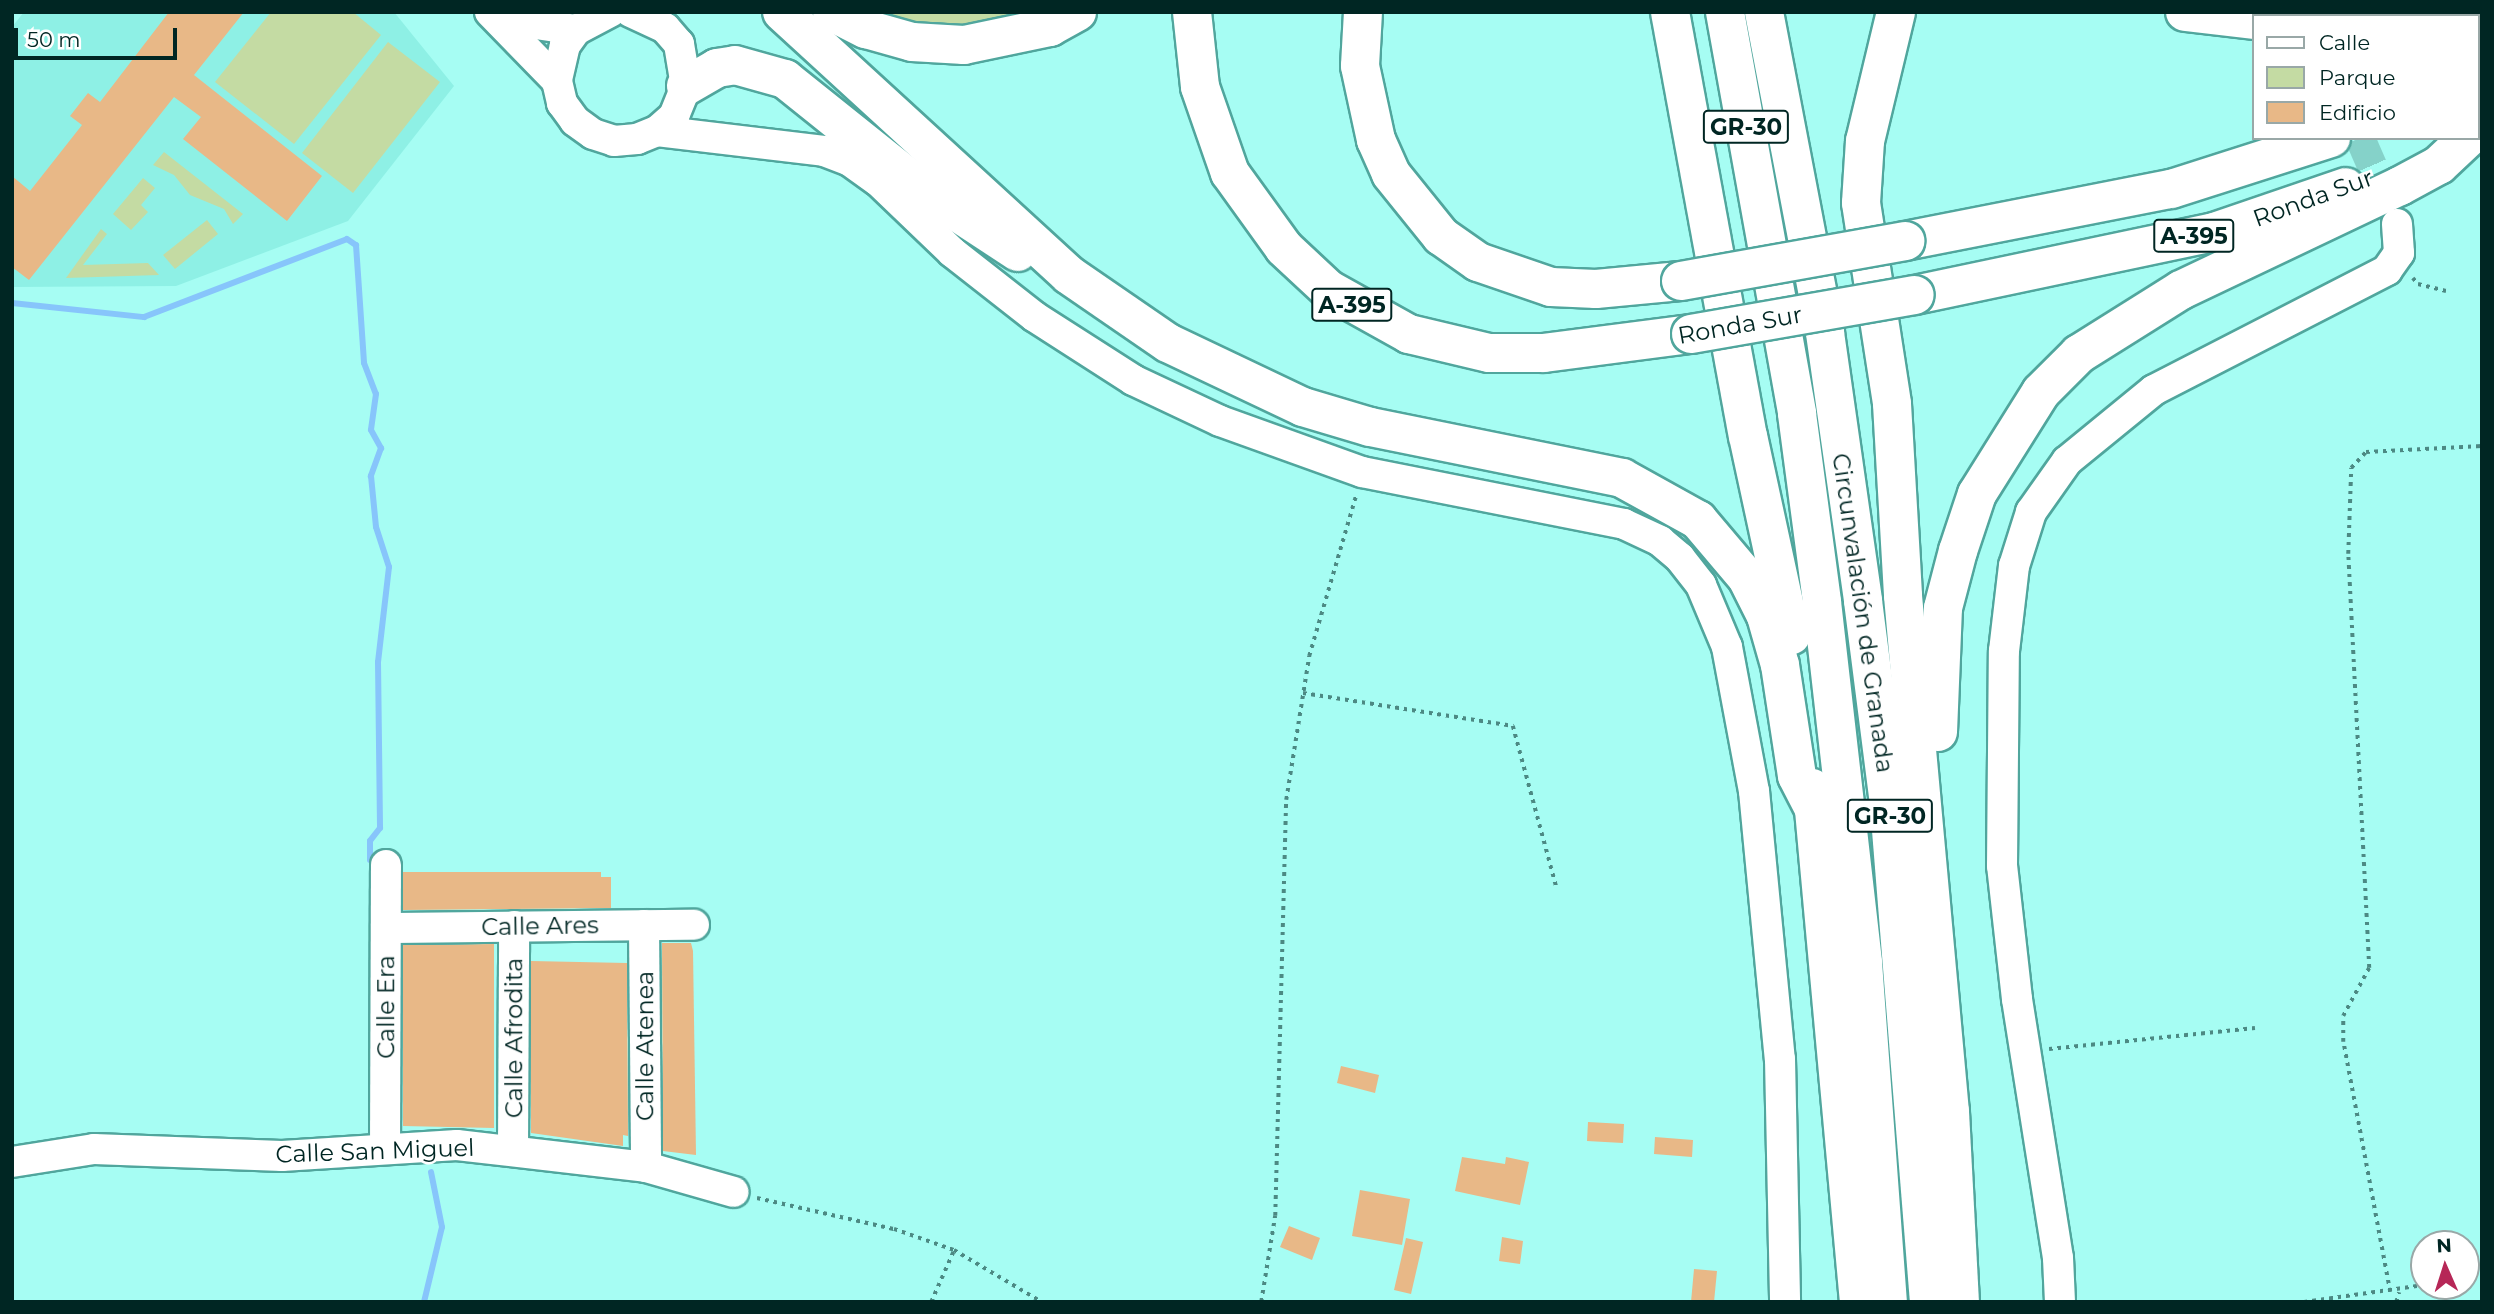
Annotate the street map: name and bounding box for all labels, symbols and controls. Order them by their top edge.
scale bar [18,14,180,58]
legend [2252,14,2480,140]
text: 50 m [27,27,81,52]
text: Calle [2319,30,2370,55]
text: Parque [2319,65,2395,90]
text: Edificio [2319,100,2396,125]
road number: GR-30 [1702,108,1790,146]
street label: Ronda Sur [2249,163,2377,233]
road number: A-395 [2152,216,2236,256]
road number: A-395 [1310,286,1394,324]
street label: Ronda Sur [1676,300,1804,350]
street label: Circunvalación de Granada [1826,451,1900,775]
road number: GR-30 [1846,796,1934,836]
street label: Calle Ares [481,911,599,941]
street label: Calle Era [372,955,400,1059]
street label: Calle Afrodita [500,958,528,1118]
street label: Calle Atenea [631,971,659,1121]
street label: Calle San Miguel [275,1133,475,1169]
north arrow [2410,1230,2480,1300]
text: N [2436,1234,2452,1257]

